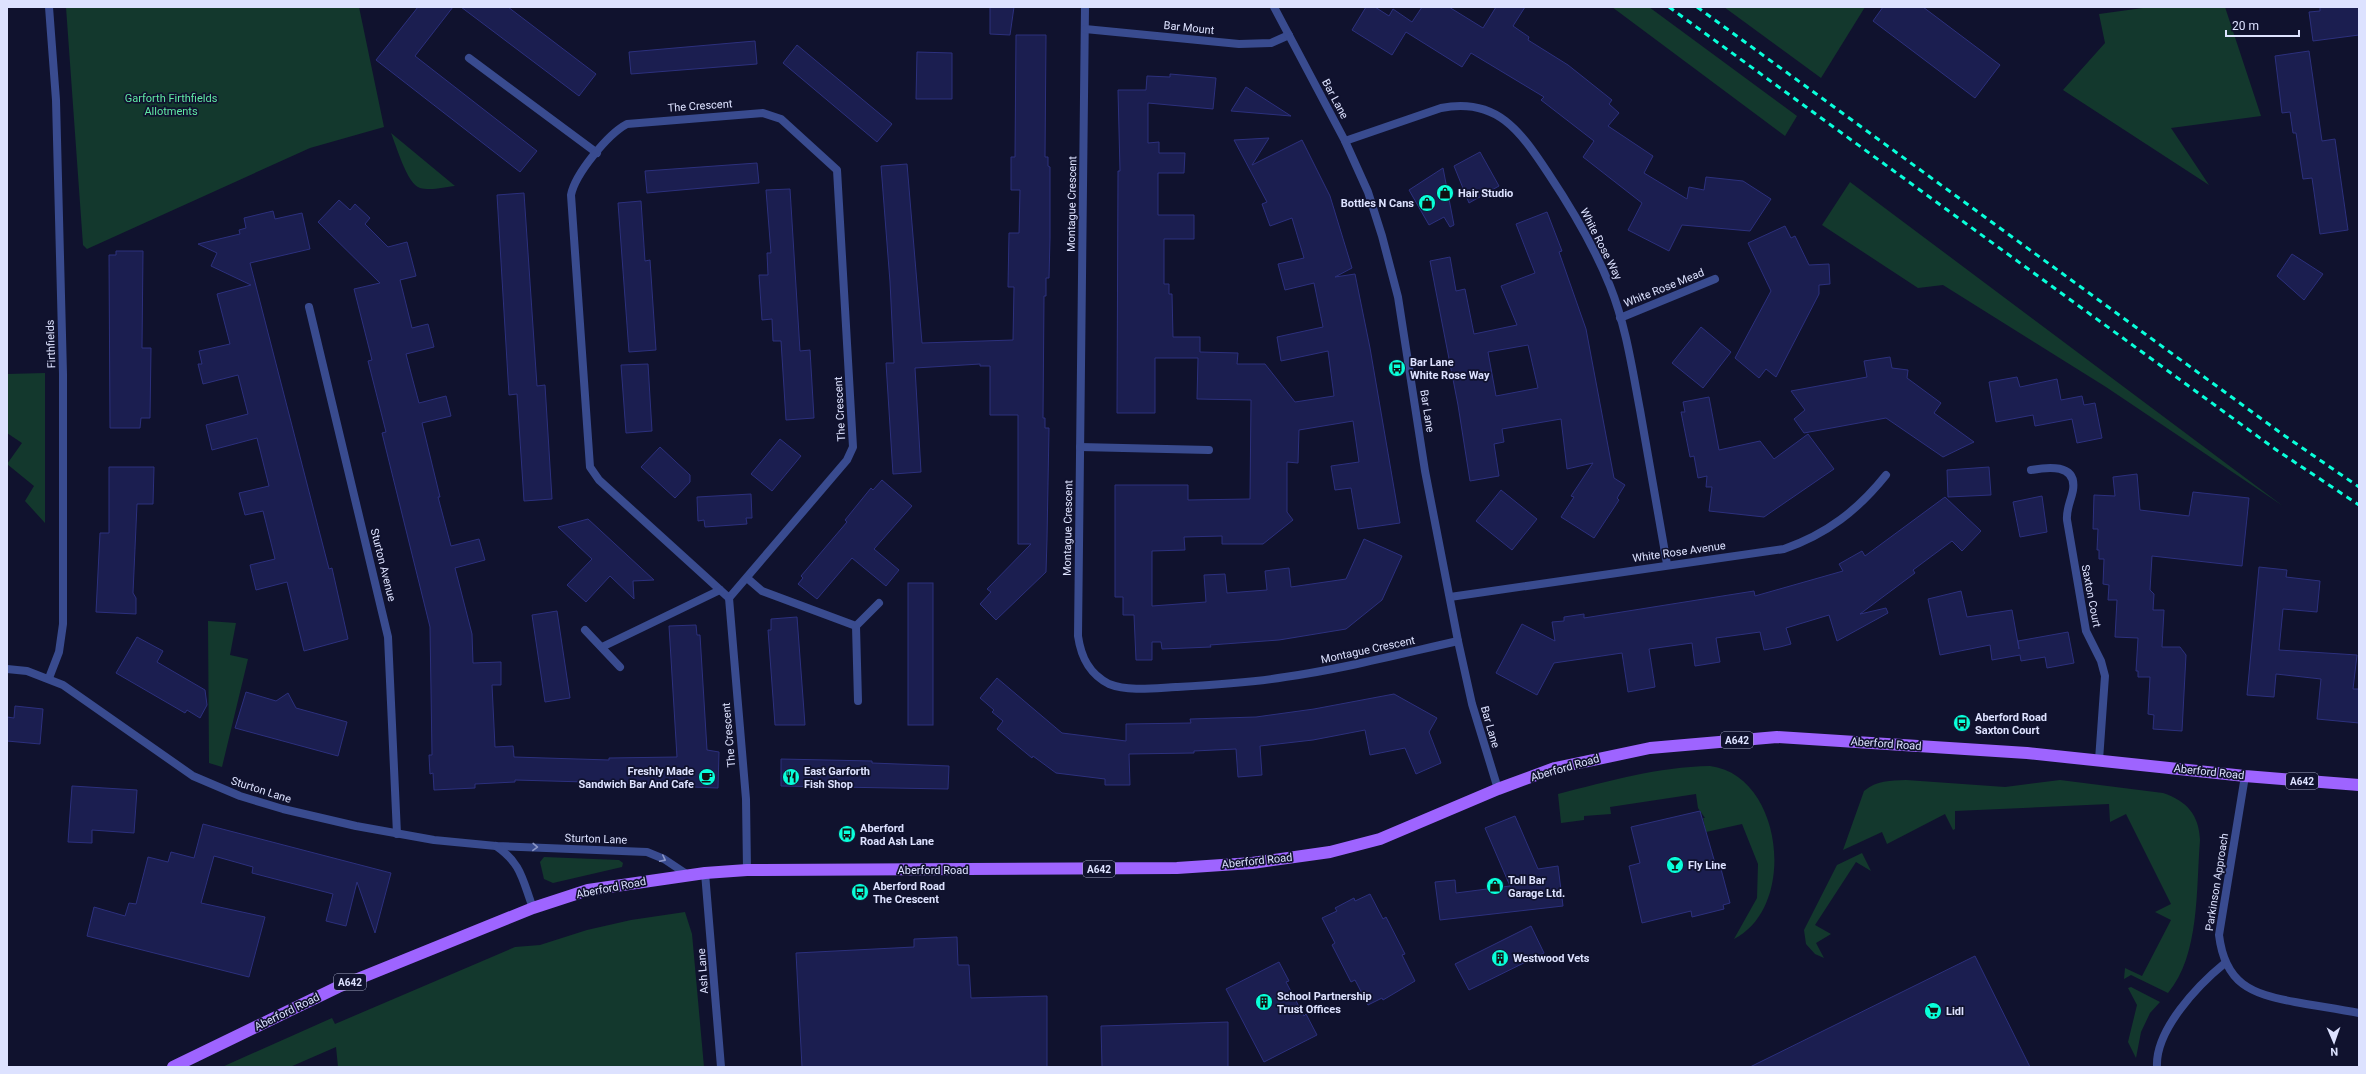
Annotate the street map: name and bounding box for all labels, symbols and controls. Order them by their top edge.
scale bar [2226,12,2299,38]
street label: Bar Mount [1163,19,1215,37]
text: 20 m [2232,19,2259,33]
street label: Bar Lane [1319,77,1351,121]
park label: Garforth Firthfields Allotments [125,92,218,118]
street label: The Crescent [667,97,733,115]
street label: Montague Crescent [1065,156,1079,252]
shop icon: Hair Studio [1435,183,1455,203]
place label: Hair Studio [1458,187,1513,200]
shop icon: Bottles N Cans [1417,193,1437,213]
place label: Bottles N Cans [1341,197,1414,210]
street label: White Rose Way [1577,206,1625,283]
street label: White Rose Mead [1622,266,1706,310]
street label: Firthfields [44,319,58,369]
place label: Bar Lane White Rose Way [1410,356,1490,382]
bus stop icon: Bar Lane White Rose Way [1387,358,1407,378]
street label: The Crescent [832,376,848,442]
street label: Bar Lane [1417,389,1437,433]
street label: Montague Crescent [1061,480,1075,576]
street label: Sturton Avenue [368,527,398,603]
street label: White Rose Avenue [1632,539,1727,565]
street label: Saxton Court [2079,564,2104,629]
street label: Montague Crescent [1320,634,1417,666]
street label: The Crescent [720,702,738,768]
street label: Bar Lane [1478,704,1502,750]
place label: Aberford Road Saxton Court [1975,711,2047,737]
bus stop icon: Aberford Road Saxton Court [1952,713,1972,733]
road number: A642 [1721,732,1753,748]
street label: Aberford Road [1850,735,1922,753]
street label: Aberford Road [1529,752,1601,784]
street label: Aberford Road [2173,762,2245,782]
place label: Freshly Made Sandwich Bar And Cafe [579,765,694,791]
place label: East Garforth Fish Shop [804,765,870,791]
cafe icon: Freshly Made Sandwich Bar And Cafe [697,767,717,787]
restaurant icon: East Garforth Fish Shop [781,767,801,787]
road number: A642 [2286,773,2318,789]
street label: Sturton Lane [229,774,293,806]
place label: Aberford Road Ash Lane [860,822,934,848]
bus stop icon: Aberford Road Ash Lane [837,824,857,844]
street label: Sturton Lane [565,831,628,847]
street label: Parkinson Approach [2203,832,2231,932]
one-way arrow [532,843,538,852]
street label: Aberford Road [1221,851,1293,871]
one-way arrow [659,854,666,862]
bar icon: Fly Line [1665,855,1685,875]
place label: Fly Line [1688,859,1726,872]
road number: A642 [1083,861,1115,877]
street label: Aberford Road [898,864,968,877]
place label: Toll Bar Garage Ltd. [1508,874,1565,900]
street label: Aberford Road [575,875,647,901]
shop icon: Toll Bar Garage Ltd. [1485,876,1505,896]
place label: Aberford Road The Crescent [873,880,945,906]
bus stop icon: Aberford Road The Crescent [850,882,870,902]
street label: Ash Lane [695,948,711,994]
building icon: Westwood Vets [1490,948,1510,968]
place label: Westwood Vets [1513,952,1590,965]
road number: A642 [334,974,366,990]
place label: School Partnership Trust Offices [1277,990,1372,1016]
street label: Aberford Road [252,991,322,1033]
building icon: School Partnership Trust Offices [1254,992,1274,1012]
supermarket icon: Lidl [1923,1001,1943,1021]
place label: Lidl [1946,1005,1964,1018]
north arrow [2314,1022,2354,1062]
text: N [2330,1045,2338,1058]

